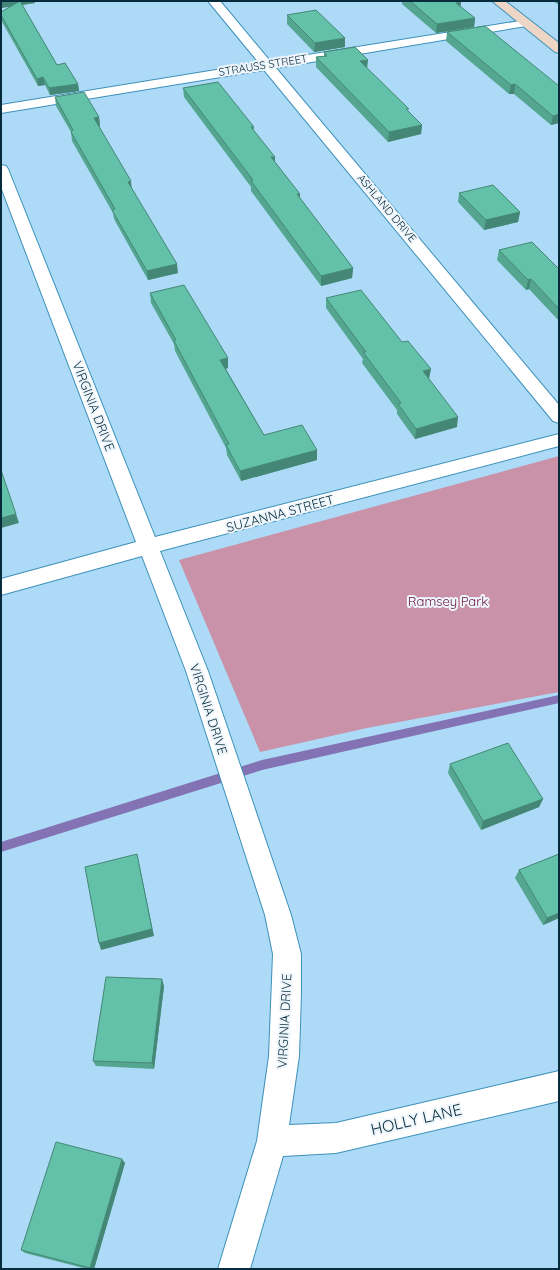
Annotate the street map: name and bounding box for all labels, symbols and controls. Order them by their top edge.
street label: STRAUSS STREET [218,51,309,79]
street label: ASHLAND DRIVE [354,171,420,245]
street label: VIRGINIA DRIVE [70,359,118,453]
street label: SUZANNA STREET [224,491,336,535]
park label: Ramsey Park [408,593,488,609]
street label: VIRGINIA DRIVE [187,661,231,757]
street label: VIRGINIA DRIVE [274,973,294,1069]
street label: HOLLY LANE [369,1099,463,1139]

